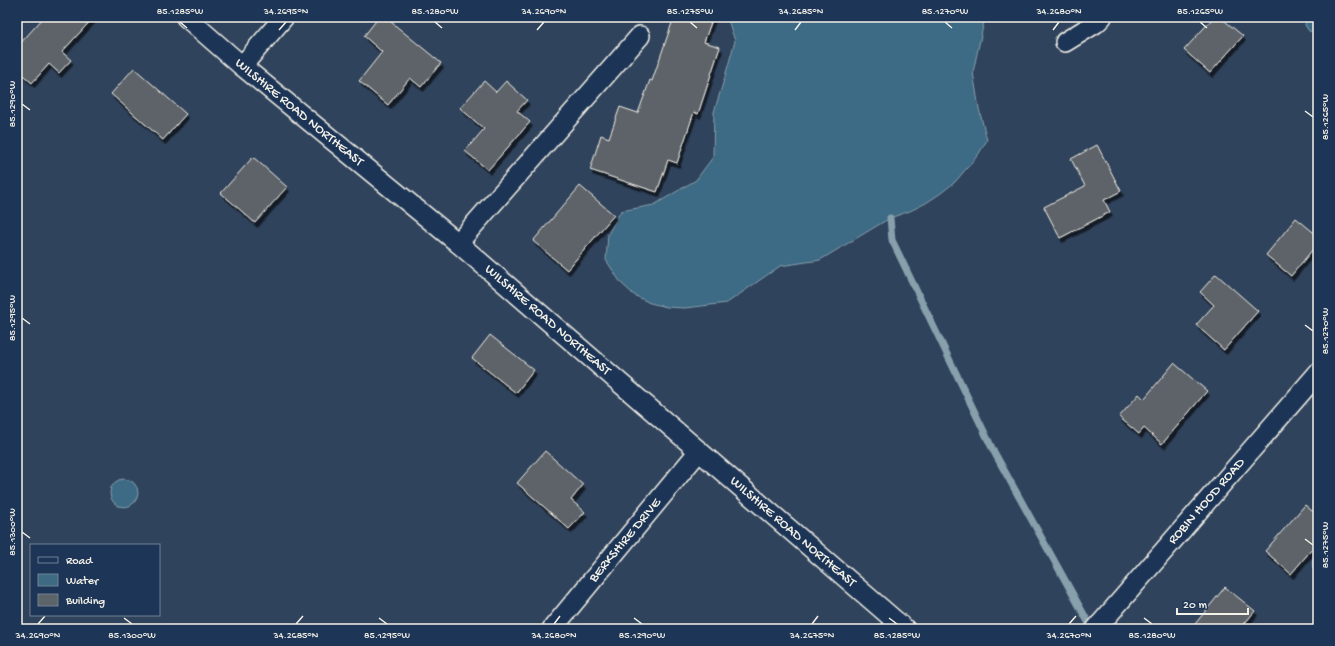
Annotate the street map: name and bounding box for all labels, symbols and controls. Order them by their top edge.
text: 85.1285°W [157,6,204,18]
text: 34.2695°N [263,6,309,18]
text: 85.1280°W [412,6,459,18]
text: 34.2690°N [521,6,567,18]
text: 85.1275°W [667,6,714,18]
text: 34.2685°N [778,6,824,18]
text: 85.1270°W [922,6,969,18]
text: 34.2680°N [1035,6,1082,18]
text: 85.1265°W [1177,6,1224,18]
street label: WILSHIRE ROAD NORTHEAST [231,55,367,171]
text: 85.1290°W [7,80,19,127]
text: 85.1265°W [1320,93,1332,140]
street label: WILSHIRE ROAD NORTHEAST [481,261,615,380]
text: 85.1295°W [7,294,19,341]
text: 85.1270°W [1320,307,1332,354]
street label: ROBIN HOOD ROAD [1164,454,1250,548]
street label: WILSHIRE ROAD NORTHEAST [726,473,860,592]
street label: BERKSHIRE DRIVE [585,494,666,587]
text: 85.1300°W [7,508,19,556]
text: 85.1275°W [1320,521,1332,568]
legend [30,544,160,616]
text: Road [66,555,93,569]
text: Water [66,575,100,589]
scale bar [1177,590,1248,616]
text: Building [65,595,105,609]
text: 20 m [1183,599,1208,613]
text: 34.2690°N [15,630,61,642]
text: 85.1300°W [108,630,156,642]
text: 34.2685°N [273,630,319,642]
text: 85.1295°W [364,630,411,642]
text: 34.2680°N [530,630,577,642]
text: 85.1290°W [619,630,666,642]
text: 34.2675°N [789,630,835,642]
text: 85.1285°W [874,630,921,642]
text: 34.2670°N [1046,630,1092,642]
text: 85.1280°W [1129,630,1176,642]

